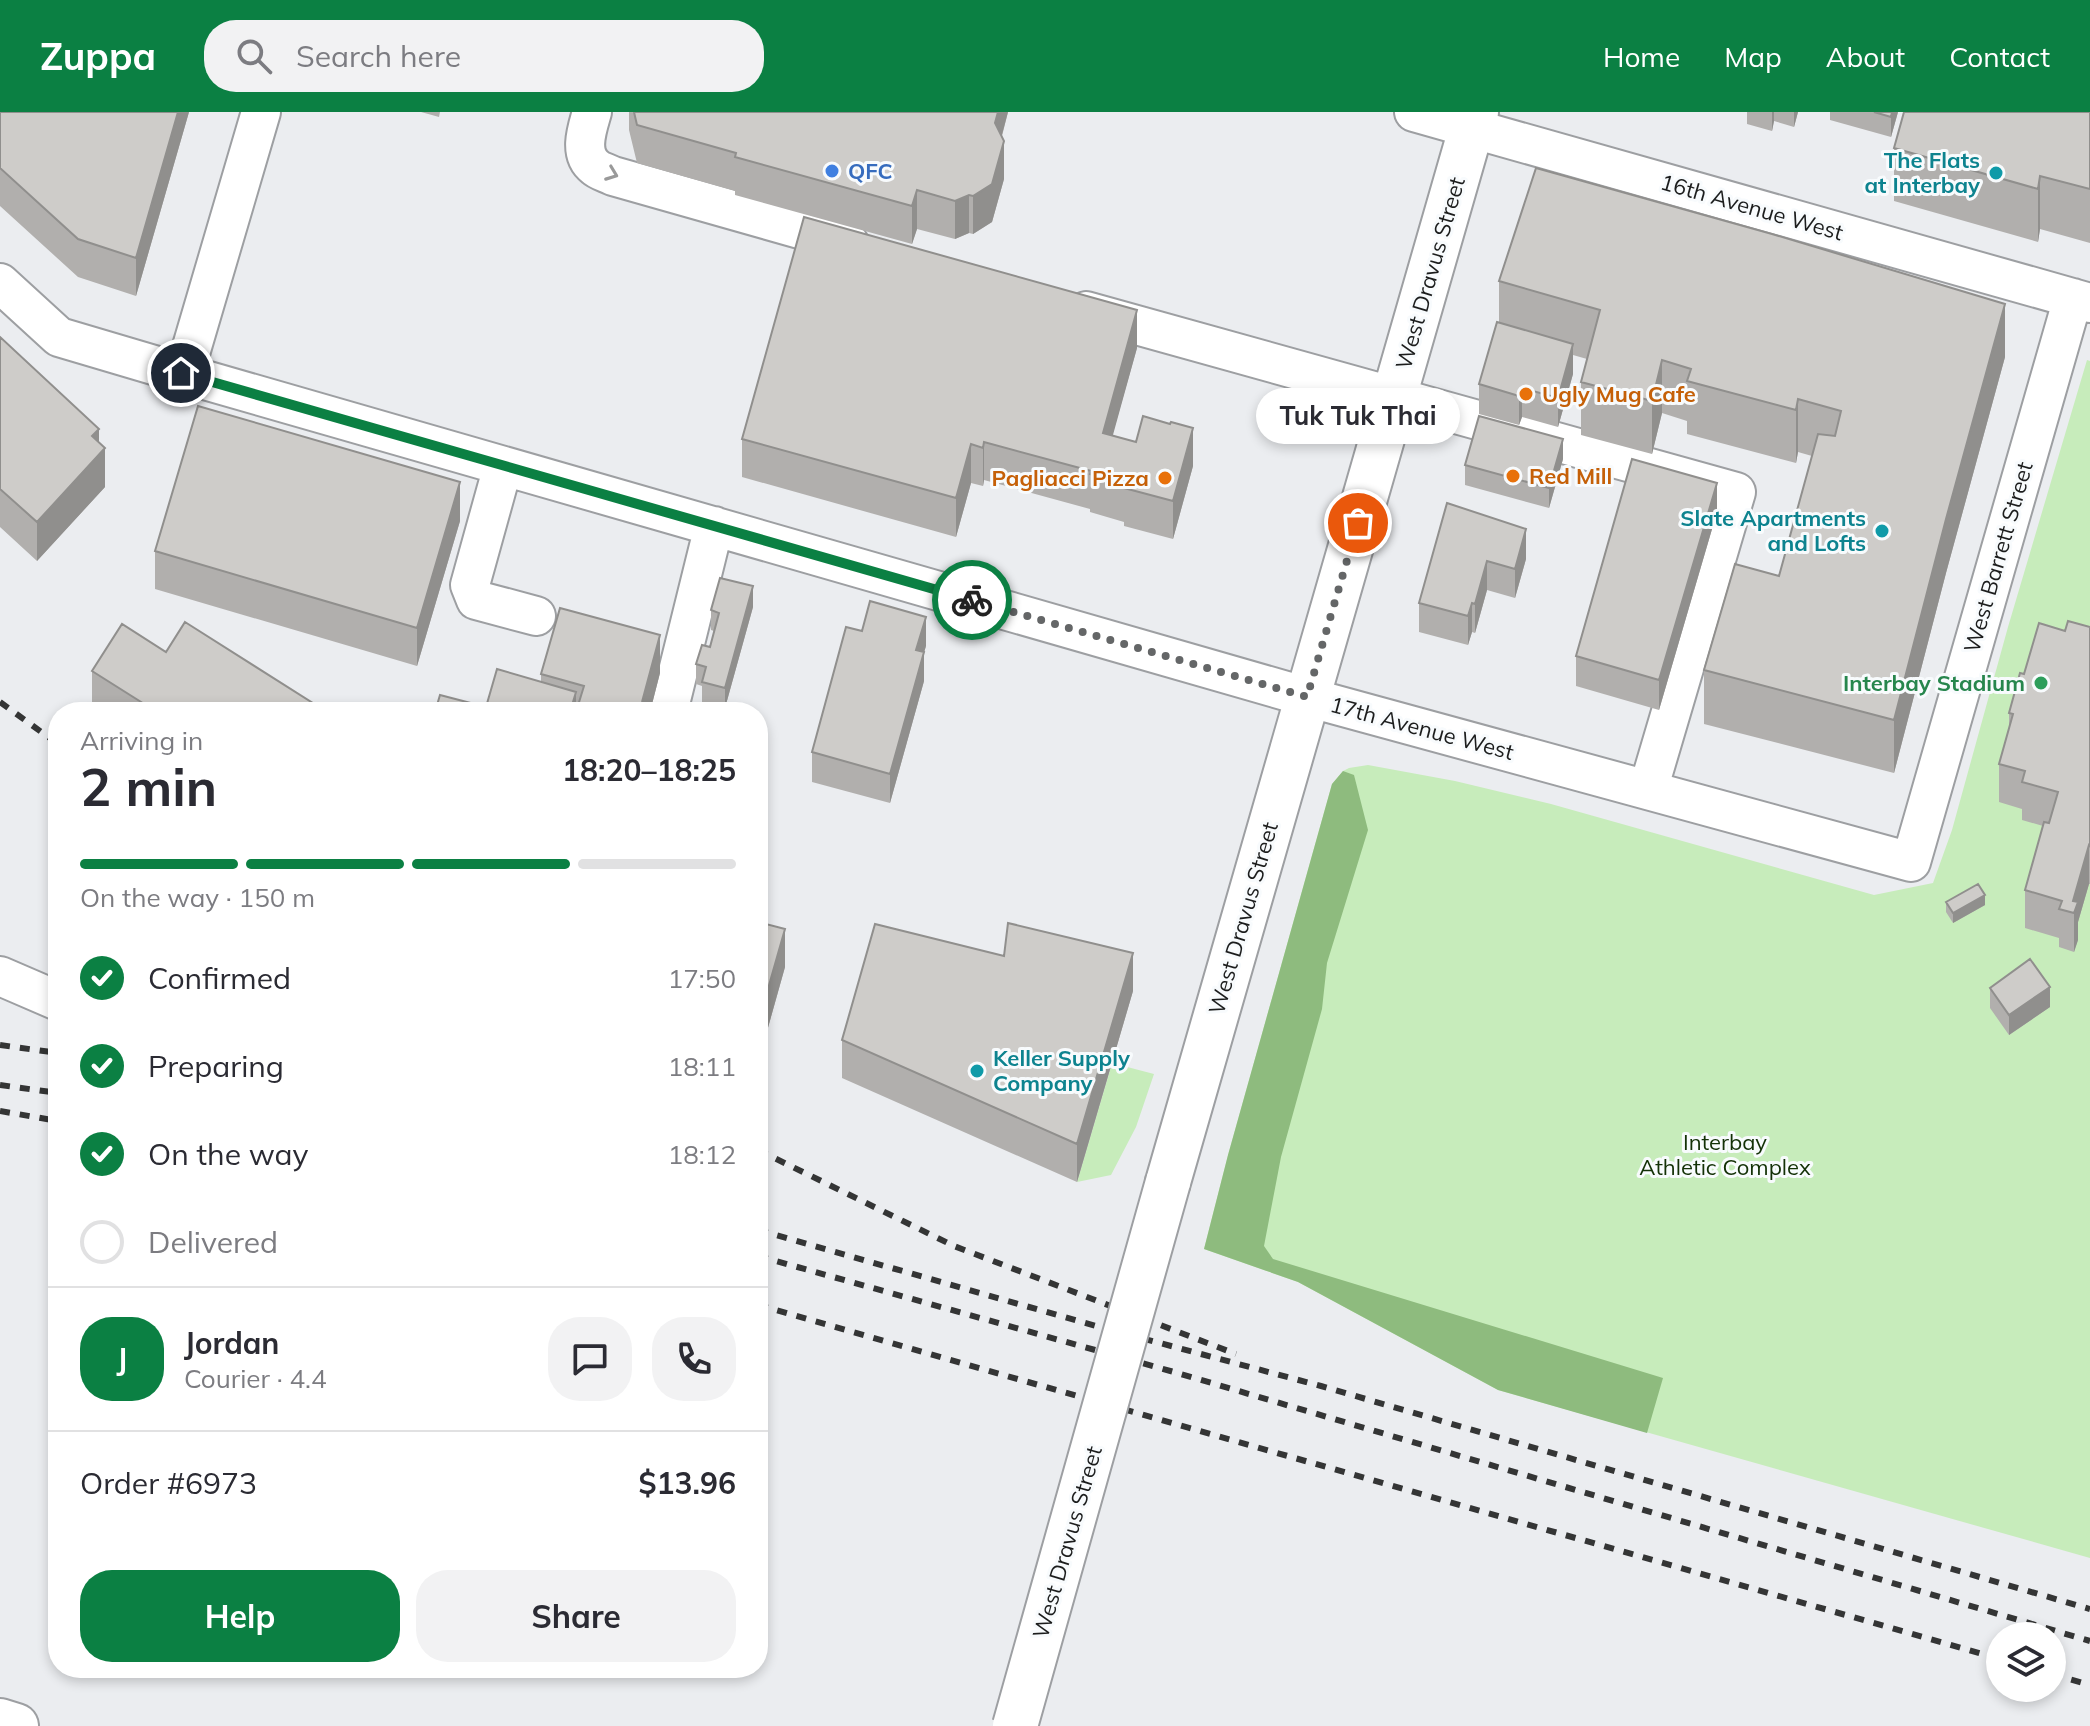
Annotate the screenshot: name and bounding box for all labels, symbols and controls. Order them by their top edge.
search box [204,20,764,92]
text: Zuppa [40,32,156,80]
icon: search [232,34,276,78]
text: Search here [296,37,461,75]
text: Home [1603,39,1680,74]
text: Map [1724,39,1782,74]
text: About [1826,39,1905,74]
text: Contact [1949,39,2050,74]
place label: The Flats at Interbay [1864,146,1980,199]
place label: QFC [848,157,893,185]
marker: QFC [823,162,841,180]
one-way arrow [604,164,618,181]
marker: The Flats at Interbay [1987,164,2005,182]
street label: 16th Avenue West [1657,168,1847,247]
street label: West Dravus Street [1389,173,1471,372]
pin [147,339,215,407]
icon: home [159,351,203,395]
place label: Ugly Mug Cafe [1542,380,1696,408]
marker: Ugly Mug Cafe [1517,385,1535,403]
callout: Tuk Tuk Thai [1256,387,1460,443]
text: Tuk Tuk Thai [1280,399,1436,432]
street label: West Barrett Street [1957,458,2039,656]
place label: Red Mill [1529,462,1612,490]
place label: Pagliacci Pizza [992,464,1149,492]
marker: Red Mill [1504,467,1522,485]
marker: Pagliacci Pizza [1156,469,1174,487]
pin [1324,489,1392,557]
icon: bag [1336,501,1380,545]
place label: Slate Apartments and Lofts [1680,504,1866,557]
marker: Slate Apartments and Lofts [1873,522,1891,540]
courier [932,560,1012,640]
icon: bike [950,578,994,622]
place label: Interbay Stadium [1843,669,2025,697]
marker: Interbay Stadium [2032,674,2050,692]
street label: 17th Avenue West [1327,690,1517,766]
text: Arriving in [80,724,203,757]
text: 18:20–18:25 [562,751,736,789]
text: 2 min [80,754,217,819]
street label: West Dravus Street [1202,818,1284,1017]
text: On the way · 150 m [80,881,315,914]
icon: check [80,956,124,1000]
text: Confirmed [148,959,291,997]
text: 17:50 [668,962,736,995]
icon: check [80,1044,124,1088]
place label: Keller Supply Company [993,1044,1130,1097]
text: Preparing [148,1047,284,1085]
text: 18:11 [668,1050,736,1083]
marker: Keller Supply Company [968,1062,986,1080]
park label: Interbay Athletic Complex [1639,1128,1811,1181]
icon: check [80,1132,124,1176]
text: On the way [148,1135,308,1173]
text: 18:12 [668,1138,736,1171]
text: Delivered [148,1223,278,1261]
button: chat [548,1317,632,1401]
button: phone [652,1317,736,1401]
text: Jordan [184,1324,279,1362]
text: J [117,1340,127,1378]
text: Courier · 4.4 [184,1362,327,1395]
street label: West Dravus Street [1026,1442,1108,1641]
text: Order #6973 [80,1464,257,1502]
text: $13.96 [639,1464,736,1502]
button: Help [80,1570,400,1662]
button: Share [416,1570,736,1662]
map controls [1986,1622,2066,1702]
button: layers [1986,1622,2066,1702]

